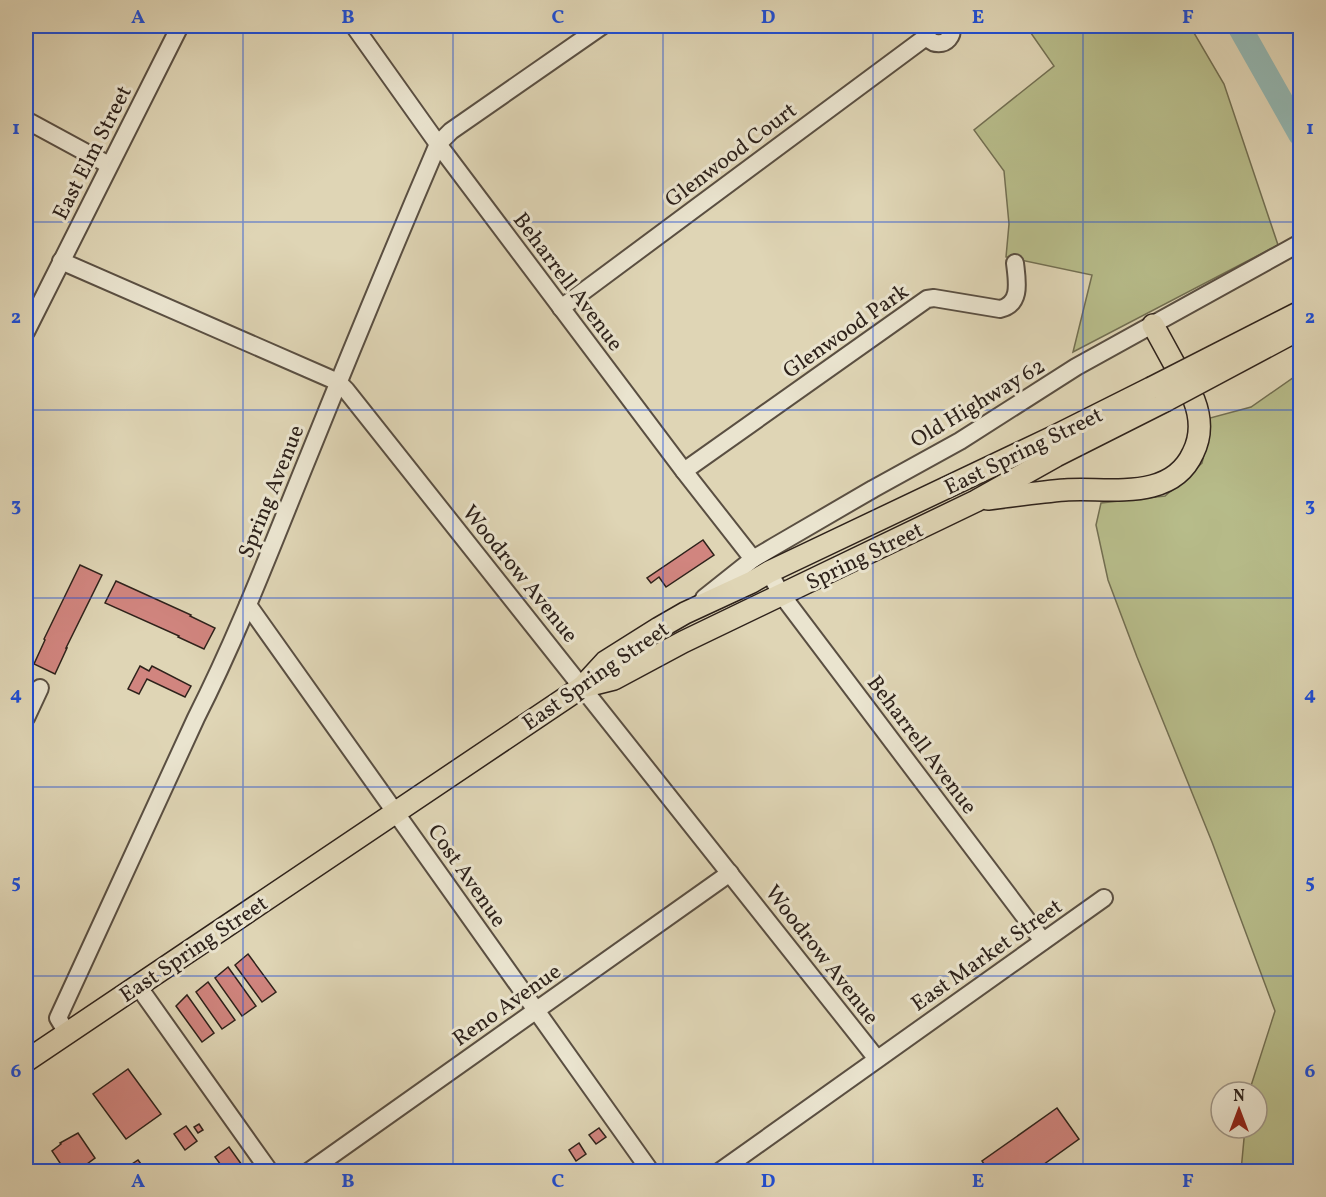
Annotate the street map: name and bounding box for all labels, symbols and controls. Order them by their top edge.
text: A [131,4,145,32]
text: B [341,4,355,32]
text: C [552,4,565,32]
text: D [761,4,775,32]
text: E [972,4,984,32]
text: F [1182,4,1194,32]
street label: East Elm Street [46,80,141,226]
street label: Glenwood Court [659,96,804,216]
text: 1 [12,115,20,143]
text: 1 [1306,115,1314,143]
street label: Beharrell Avenue [504,207,630,358]
street label: Glenwood Park [777,277,916,387]
text: 2 [11,304,21,332]
text: 2 [1305,304,1315,332]
street label: Old Highway 62 [905,352,1051,457]
street label: East Spring Street [940,400,1109,504]
street label: Spring Avenue [231,421,313,563]
text: 3 [11,492,21,520]
text: 3 [1305,492,1315,520]
street label: Woodrow Avenue [454,499,584,650]
street label: Spring Street [801,515,929,599]
street label: East Spring Street [517,615,676,739]
street label: Beharrell Avenue [858,670,984,821]
text: 4 [10,681,22,709]
text: 4 [1304,681,1316,709]
street label: Cost Avenue [419,819,513,934]
text: 5 [11,869,21,897]
text: 5 [1305,869,1315,897]
street label: Woodrow Avenue [757,879,885,1032]
street label: East Spring Street [114,889,275,1011]
street label: East Market Street [906,892,1070,1020]
street label: Reno Avenue [447,957,568,1055]
text: 6 [11,1058,22,1086]
text: 6 [1305,1058,1316,1086]
north arrow [1209,1080,1269,1140]
text: N [1233,1086,1245,1108]
text: A [131,1168,145,1196]
text: B [341,1168,355,1196]
text: C [552,1168,565,1196]
text: D [761,1168,775,1196]
text: E [972,1168,984,1196]
text: F [1182,1168,1194,1196]

